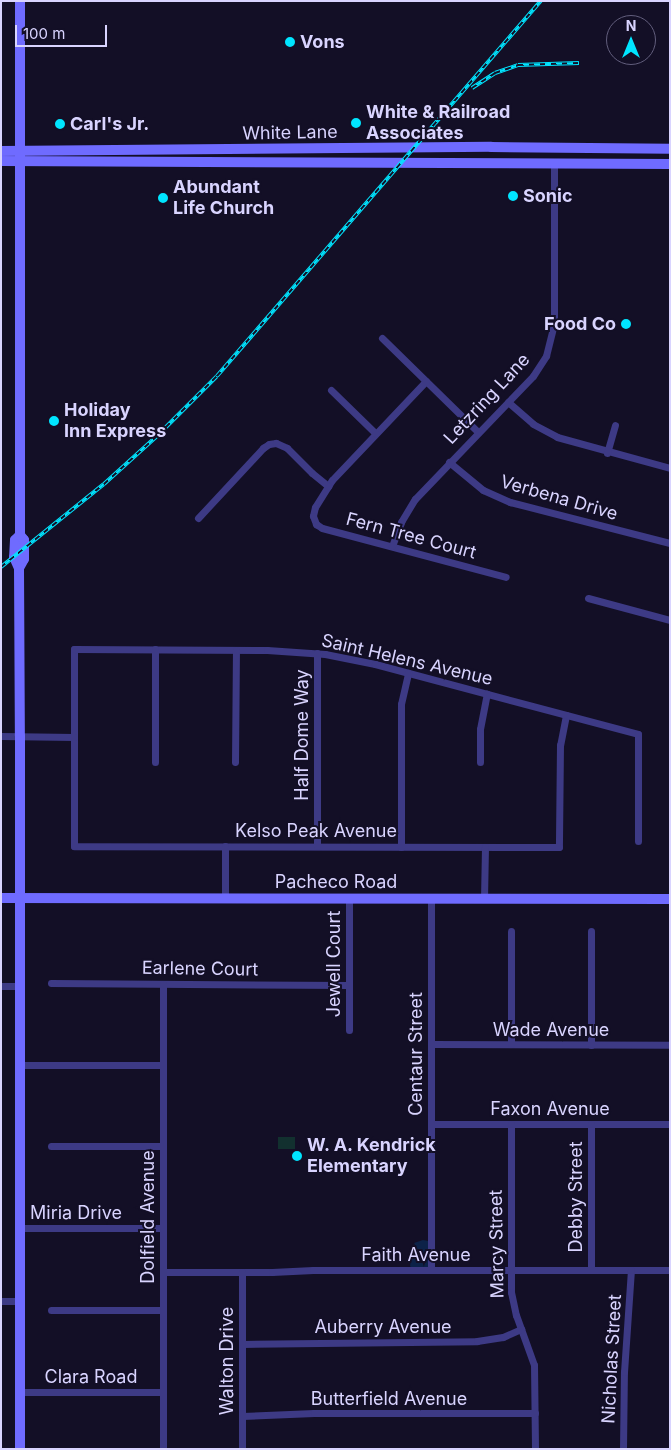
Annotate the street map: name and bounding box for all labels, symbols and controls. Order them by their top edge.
scale bar [18,15,110,47]
north arrow [606,15,656,65]
text: N [626,17,636,34]
text: 100 m [23,24,65,43]
place label: Vons [300,31,345,53]
marker: Vons [284,36,296,48]
place label: White & Railroad Associates [366,102,510,144]
place label: Carl's Jr. [70,113,149,135]
marker: White & Railroad Associates [350,117,362,129]
marker: Carl's Jr. [54,118,66,130]
street label: White Lane [242,121,338,145]
place label: Abundant Life Church [173,177,274,220]
place label: Sonic [523,185,572,207]
marker: Sonic [507,190,519,202]
marker: Abundant Life Church [157,192,169,204]
place label: Food Co [544,313,616,335]
marker: Food Co [620,318,632,330]
street label: Letzring Lane [440,349,534,449]
place label: Holiday Inn Express [64,400,166,442]
marker: Holiday Inn Express [48,415,60,427]
street label: Verbena Drive [498,471,620,525]
street label: Fern Tree Court [344,508,478,564]
street label: Saint Helens Avenue [319,630,495,690]
street label: Half Dome Way [291,669,313,801]
street label: Kelso Peak Avenue [235,820,397,842]
street label: Pacheco Road [275,871,397,893]
street label: Jewell Court [323,911,345,1017]
street label: Earlene Court [142,957,258,981]
street label: Centaur Street [405,992,427,1116]
street label: Wade Avenue [493,1019,609,1041]
street label: Faxon Avenue [490,1098,610,1120]
place label: W. A. Kendrick Elementary [307,1135,437,1178]
street label: Debby Street [565,1141,587,1253]
street label: Dolfield Avenue [137,1150,159,1284]
marker: W. A. Kendrick Elementary [291,1150,303,1162]
street label: Marcy Street [485,1189,509,1299]
street label: Miria Drive [30,1202,122,1224]
street label: Faith Avenue [361,1244,471,1266]
street label: Nicholas Street [598,1294,626,1424]
street label: Walton Drive [216,1307,238,1415]
street label: Auberry Avenue [314,1316,452,1338]
street label: Clara Road [45,1366,137,1388]
street label: Butterfield Avenue [311,1388,467,1410]

